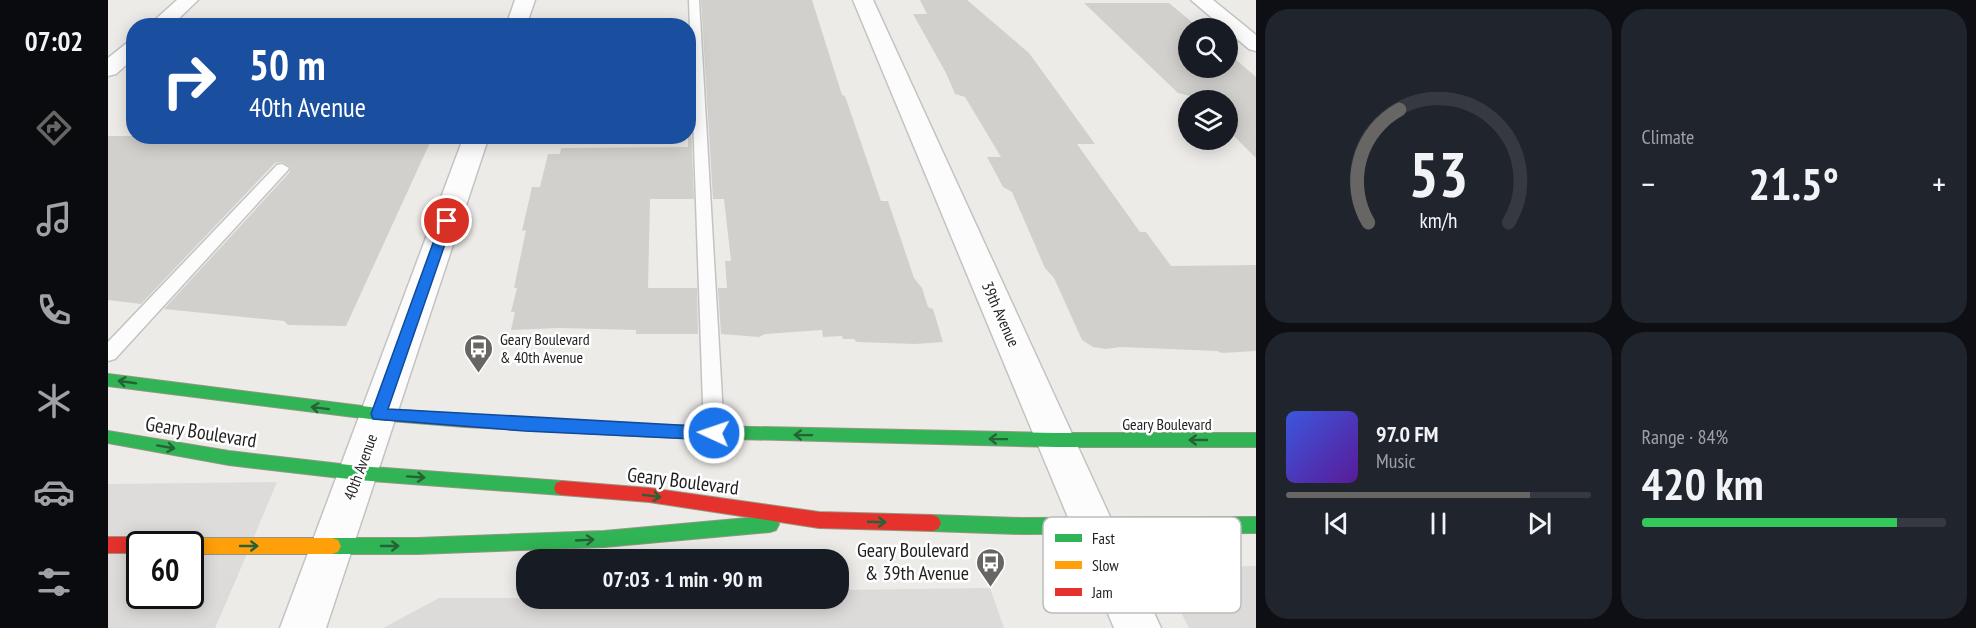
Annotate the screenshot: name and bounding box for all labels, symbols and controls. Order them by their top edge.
map controls [1178,18,1238,150]
button: search [1178,18,1238,78]
text: 07:02 [25,24,83,58]
text: 50 m [249,37,326,92]
icon: right [150,42,228,120]
text: 40th Avenue [249,90,366,124]
button: layers [1178,90,1238,150]
icon: directions [33,107,75,149]
text: Climate [1642,124,1694,150]
text: 53 [1408,133,1468,214]
text: 21.5° [1749,154,1839,212]
text: − [1642,162,1655,205]
text: + [1932,162,1946,205]
pin [421,195,472,246]
icon: music [33,198,75,240]
icon: arrive [430,204,463,237]
text: km/h [1419,206,1457,234]
street label: 39th Avenue [978,278,1024,350]
icon: phone [33,289,75,331]
place label: Geary Boulevard & 40th Avenue [500,329,590,367]
bus stop icon: Geary Boulevard & 40th Avenue [463,332,495,374]
one-way arrow [118,377,137,388]
icon: climate [33,380,75,422]
position arrow [682,401,746,465]
one-way arrow [311,402,331,413]
street label: Geary Boulevard [144,410,258,454]
street label: Geary Boulevard [1122,414,1212,434]
text: 97.0 FM [1376,420,1438,448]
text: Range · 84% [1642,424,1728,450]
one-way arrow [793,429,813,441]
street label: 40th Avenue [339,431,381,503]
one-way arrow [988,433,1008,444]
one-way arrow [1188,434,1208,446]
one-way arrow [155,442,175,453]
text: Music [1376,448,1416,474]
text: 420 km [1642,454,1764,512]
street label: Geary Boulevard [626,461,740,501]
icon: car [33,471,75,513]
one-way arrow [405,471,425,482]
one-way arrow [642,490,662,501]
icon: previous [1320,507,1353,540]
icon: pause [1422,507,1455,540]
icon: next [1523,507,1556,540]
one-way arrow [867,516,887,527]
legend [1043,517,1241,613]
text: Fast [1092,528,1115,548]
speed limit sign: 60 [126,531,204,609]
one-way arrow [575,534,595,546]
place label: Geary Boulevard & 39th Avenue [857,537,969,586]
one-way arrow [238,540,258,552]
one-way arrow [380,540,400,552]
bus stop icon: Geary Boulevard & 39th Avenue [974,546,1006,588]
text: Slow [1092,555,1119,575]
icon: filters [33,561,75,603]
text: 07:03 · 1 min · 90 m [603,565,762,593]
text: Jam [1091,582,1113,602]

